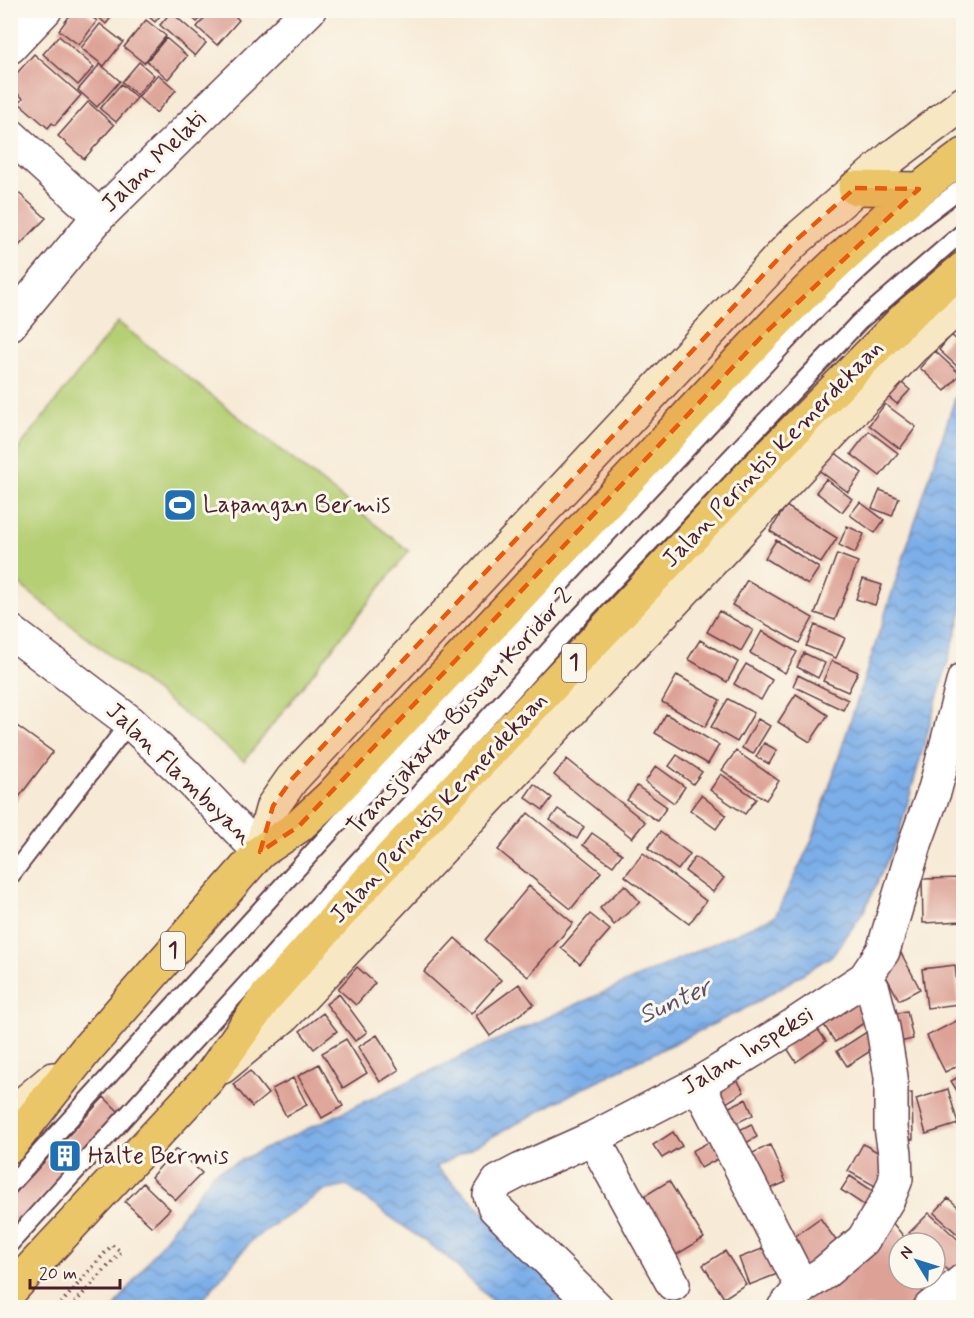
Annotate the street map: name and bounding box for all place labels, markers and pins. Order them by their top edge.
sports icon: Lapangan Bermis [162,487,198,523]
place label: Lapangan Bermis [203,490,390,521]
building icon: Halte Bermis [47,1138,83,1174]
place label: Halte Bermis [88,1141,229,1172]

